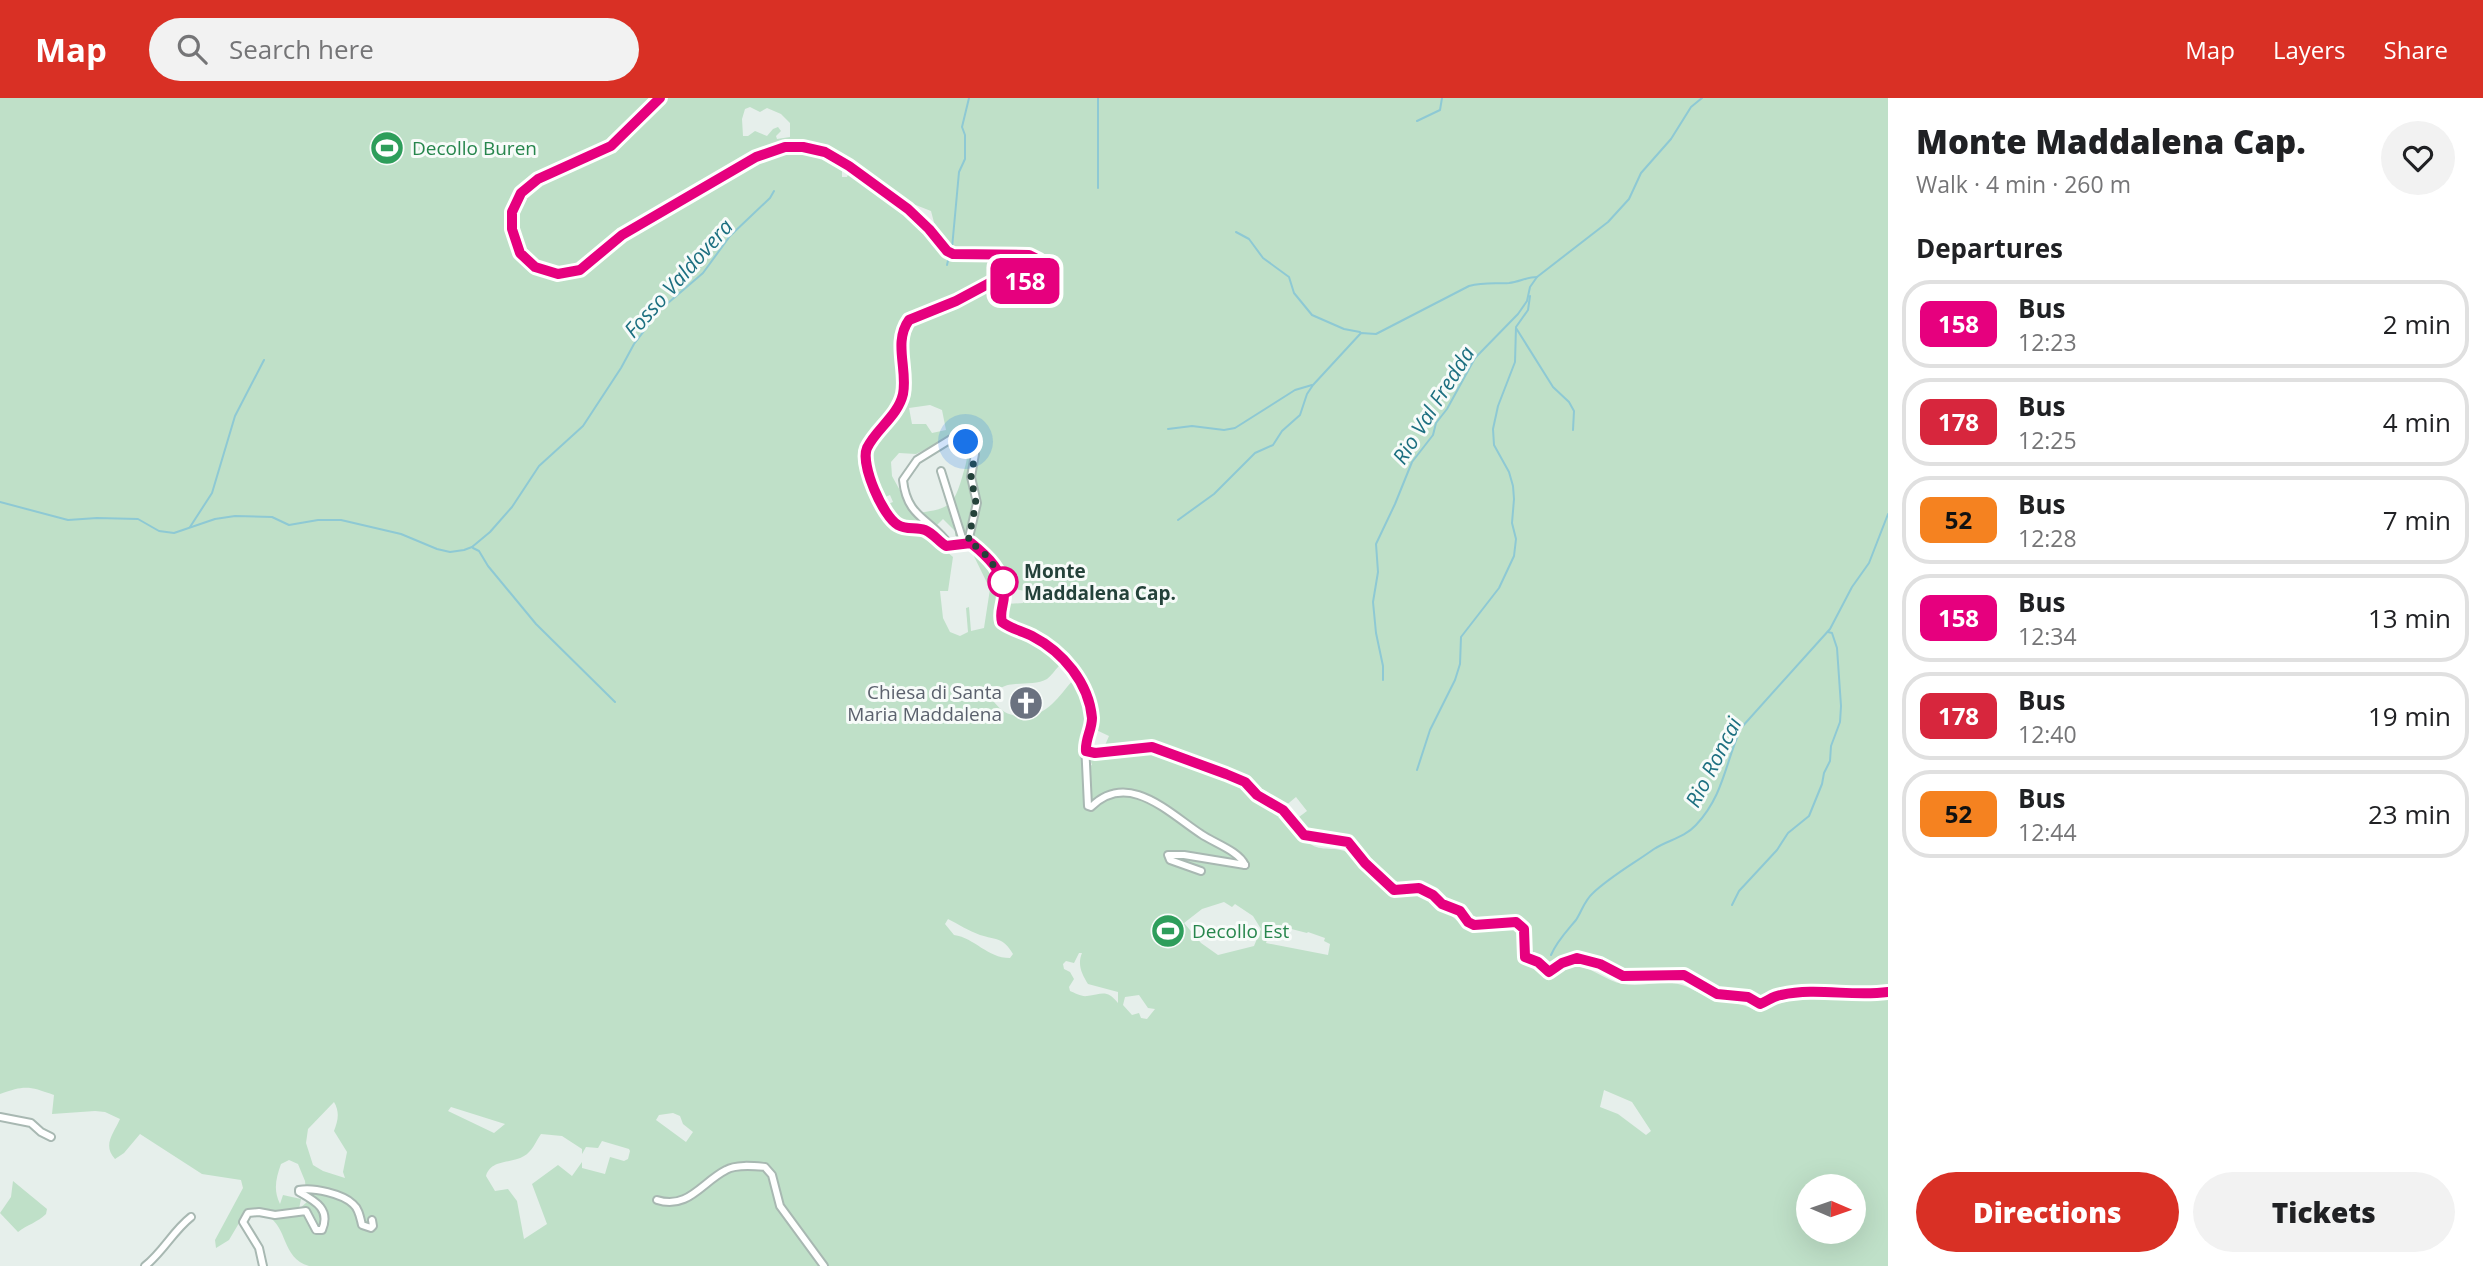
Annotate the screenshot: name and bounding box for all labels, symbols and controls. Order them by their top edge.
search box [149,18,639,81]
text: Map [35,27,107,72]
icon: search [173,30,211,68]
text: Search here [229,31,374,67]
text: Map [2185,33,2235,66]
text: Layers [2273,33,2346,66]
text: Share [2384,33,2448,66]
text: Monte Maddalena Cap. [1916,119,2306,164]
button: heart [2381,121,2455,195]
sports icon: Decollo Buren [368,129,406,167]
place label: Decollo Buren [412,135,537,161]
text: Walk · 4 min · 260 m [1916,168,2131,200]
water label: Fosso Valdovera [617,213,739,343]
text: Departures [1916,230,2063,266]
line badge: 158 [985,258,1065,304]
text: 158 [1004,264,1046,297]
text: Bus [2018,290,2065,326]
text: 2 min [2383,306,2451,342]
text: 158 [1938,307,1979,340]
text: 12:23 [2018,326,2077,358]
water label: Rio Val Fredda [1386,341,1480,469]
text: Bus [2018,388,2065,424]
text: 4 min [2383,404,2451,440]
text: 178 [1938,405,1979,438]
your location [948,424,983,459]
text: 12:25 [2018,424,2077,456]
text: Bus [2018,486,2065,522]
text: 7 min [2383,502,2451,538]
text: 52 [1945,503,1972,536]
text: 12:28 [2018,522,2077,554]
place label: Monte Maddalena Cap. [1024,558,1176,606]
marker: Monte Maddalena Cap. [988,567,1018,597]
text: Bus [2018,584,2065,620]
text: 13 min [2368,600,2451,636]
text: 158 [1938,601,1979,634]
text: 12:34 [2018,620,2077,652]
place label: Chiesa di Santa Maria Maddalena [847,679,1002,727]
text: Bus [2018,682,2065,718]
church icon: Chiesa di Santa Maria Maddalena [1007,684,1045,722]
text: 19 min [2368,698,2451,734]
text: 178 [1938,699,1979,732]
water label: Rio Roncai [1678,712,1748,812]
text: 12:40 [2018,718,2077,750]
text: Bus [2018,780,2065,816]
text: 23 min [2368,796,2451,832]
text: 52 [1945,797,1972,830]
text: 12:44 [2018,816,2077,848]
sports icon: Decollo Est [1149,912,1187,950]
place label: Decollo Est [1192,918,1290,944]
button: Directions [1916,1172,2179,1252]
button: Tickets [2193,1172,2455,1252]
north arrow [1796,1174,1866,1244]
map controls [1796,1174,1866,1244]

